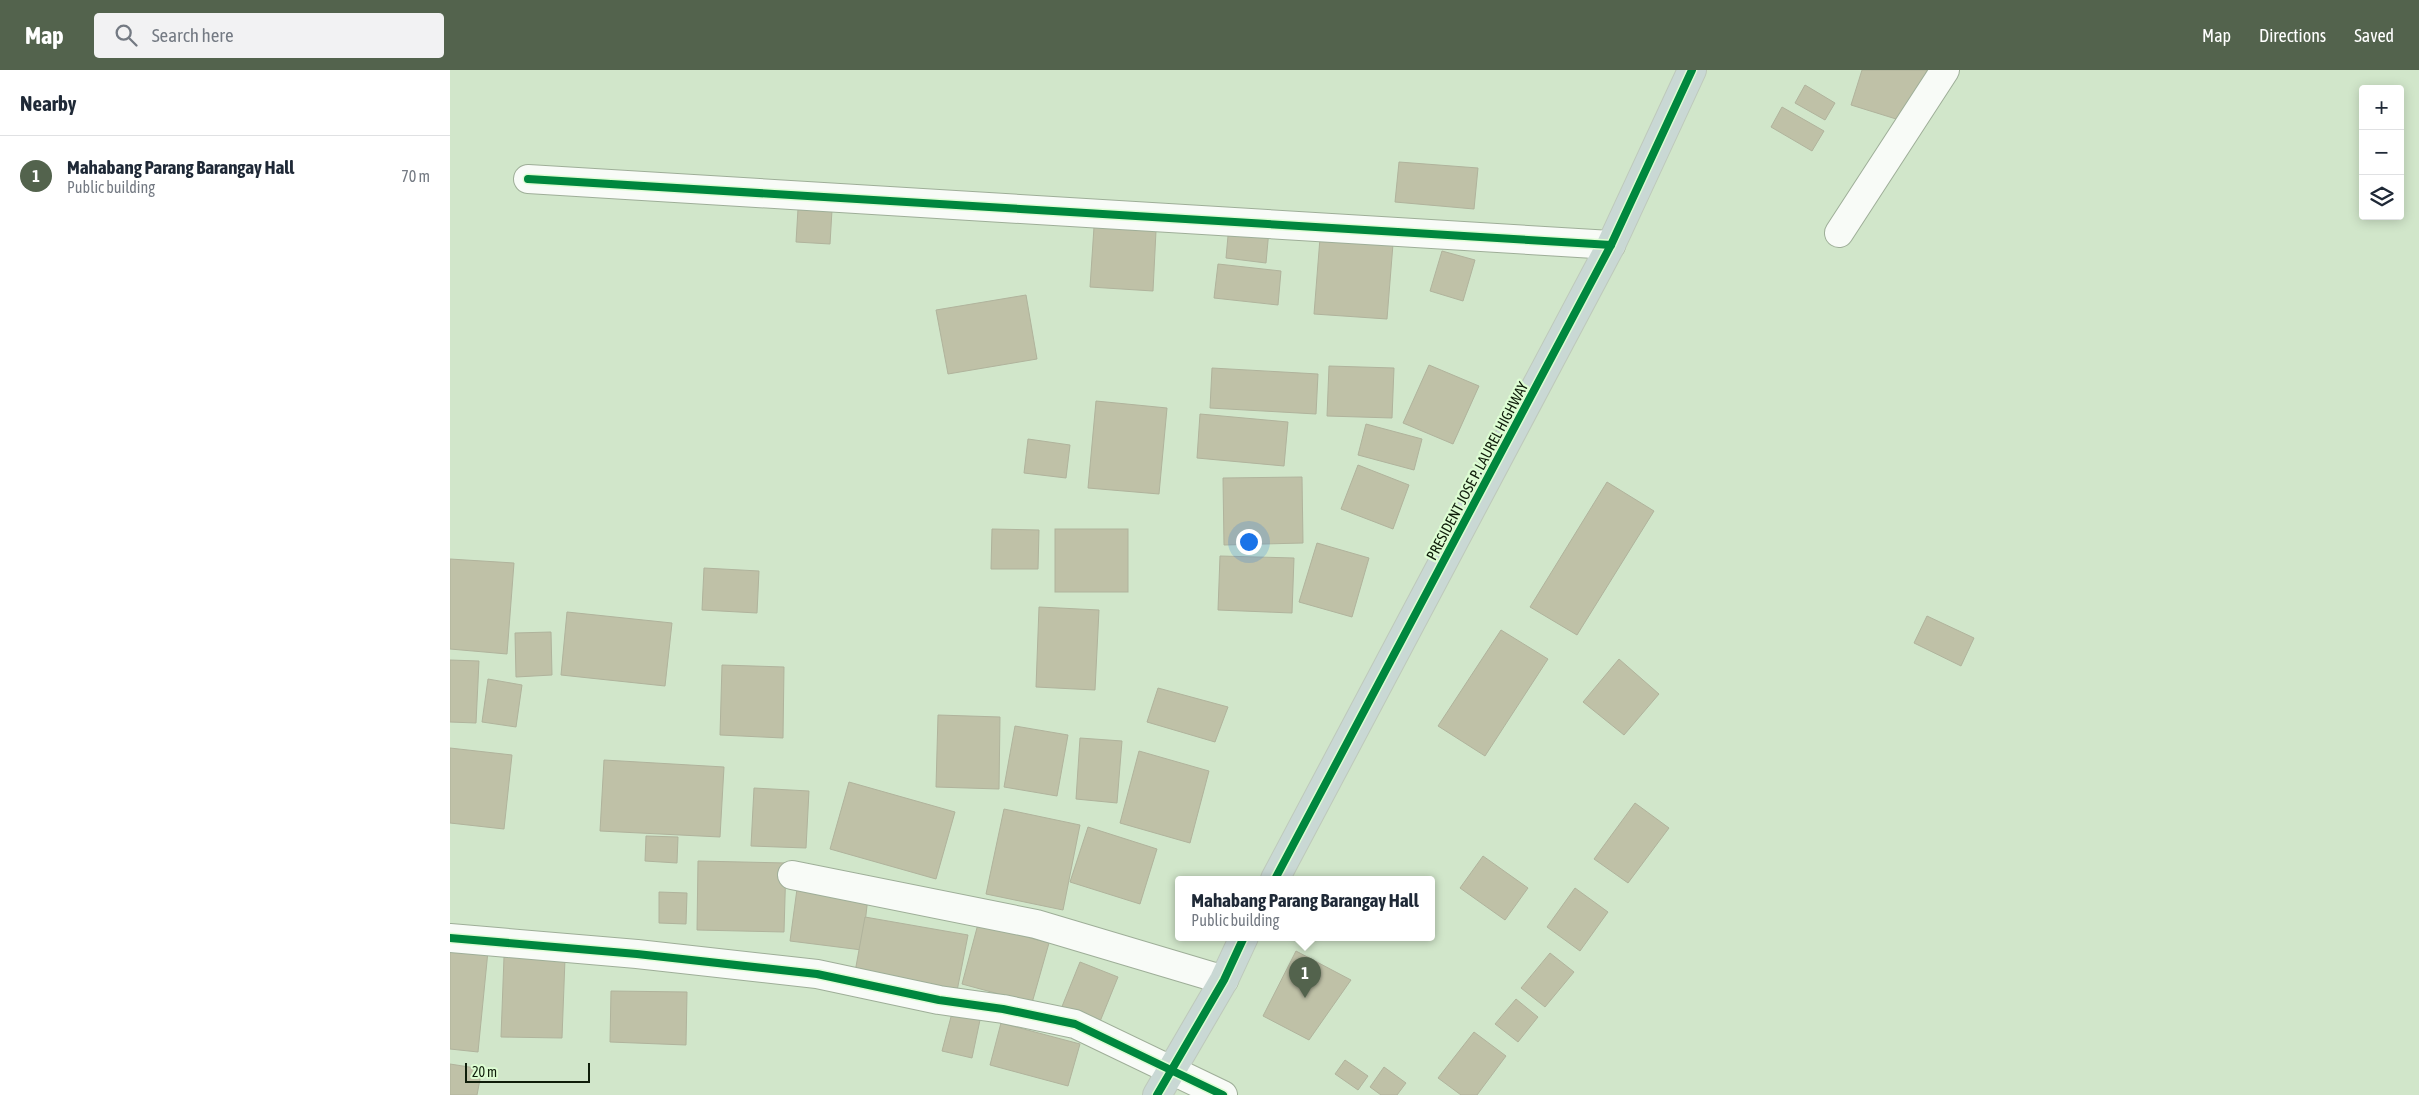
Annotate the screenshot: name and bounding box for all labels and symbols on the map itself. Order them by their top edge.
street label: PRESIDENT JOSE P. LAUREL HIGHWAY [1423,379,1531,563]
your location [1236,529,1262,555]
pin: 1 [1289,957,1321,998]
scale bar [465,1060,590,1083]

